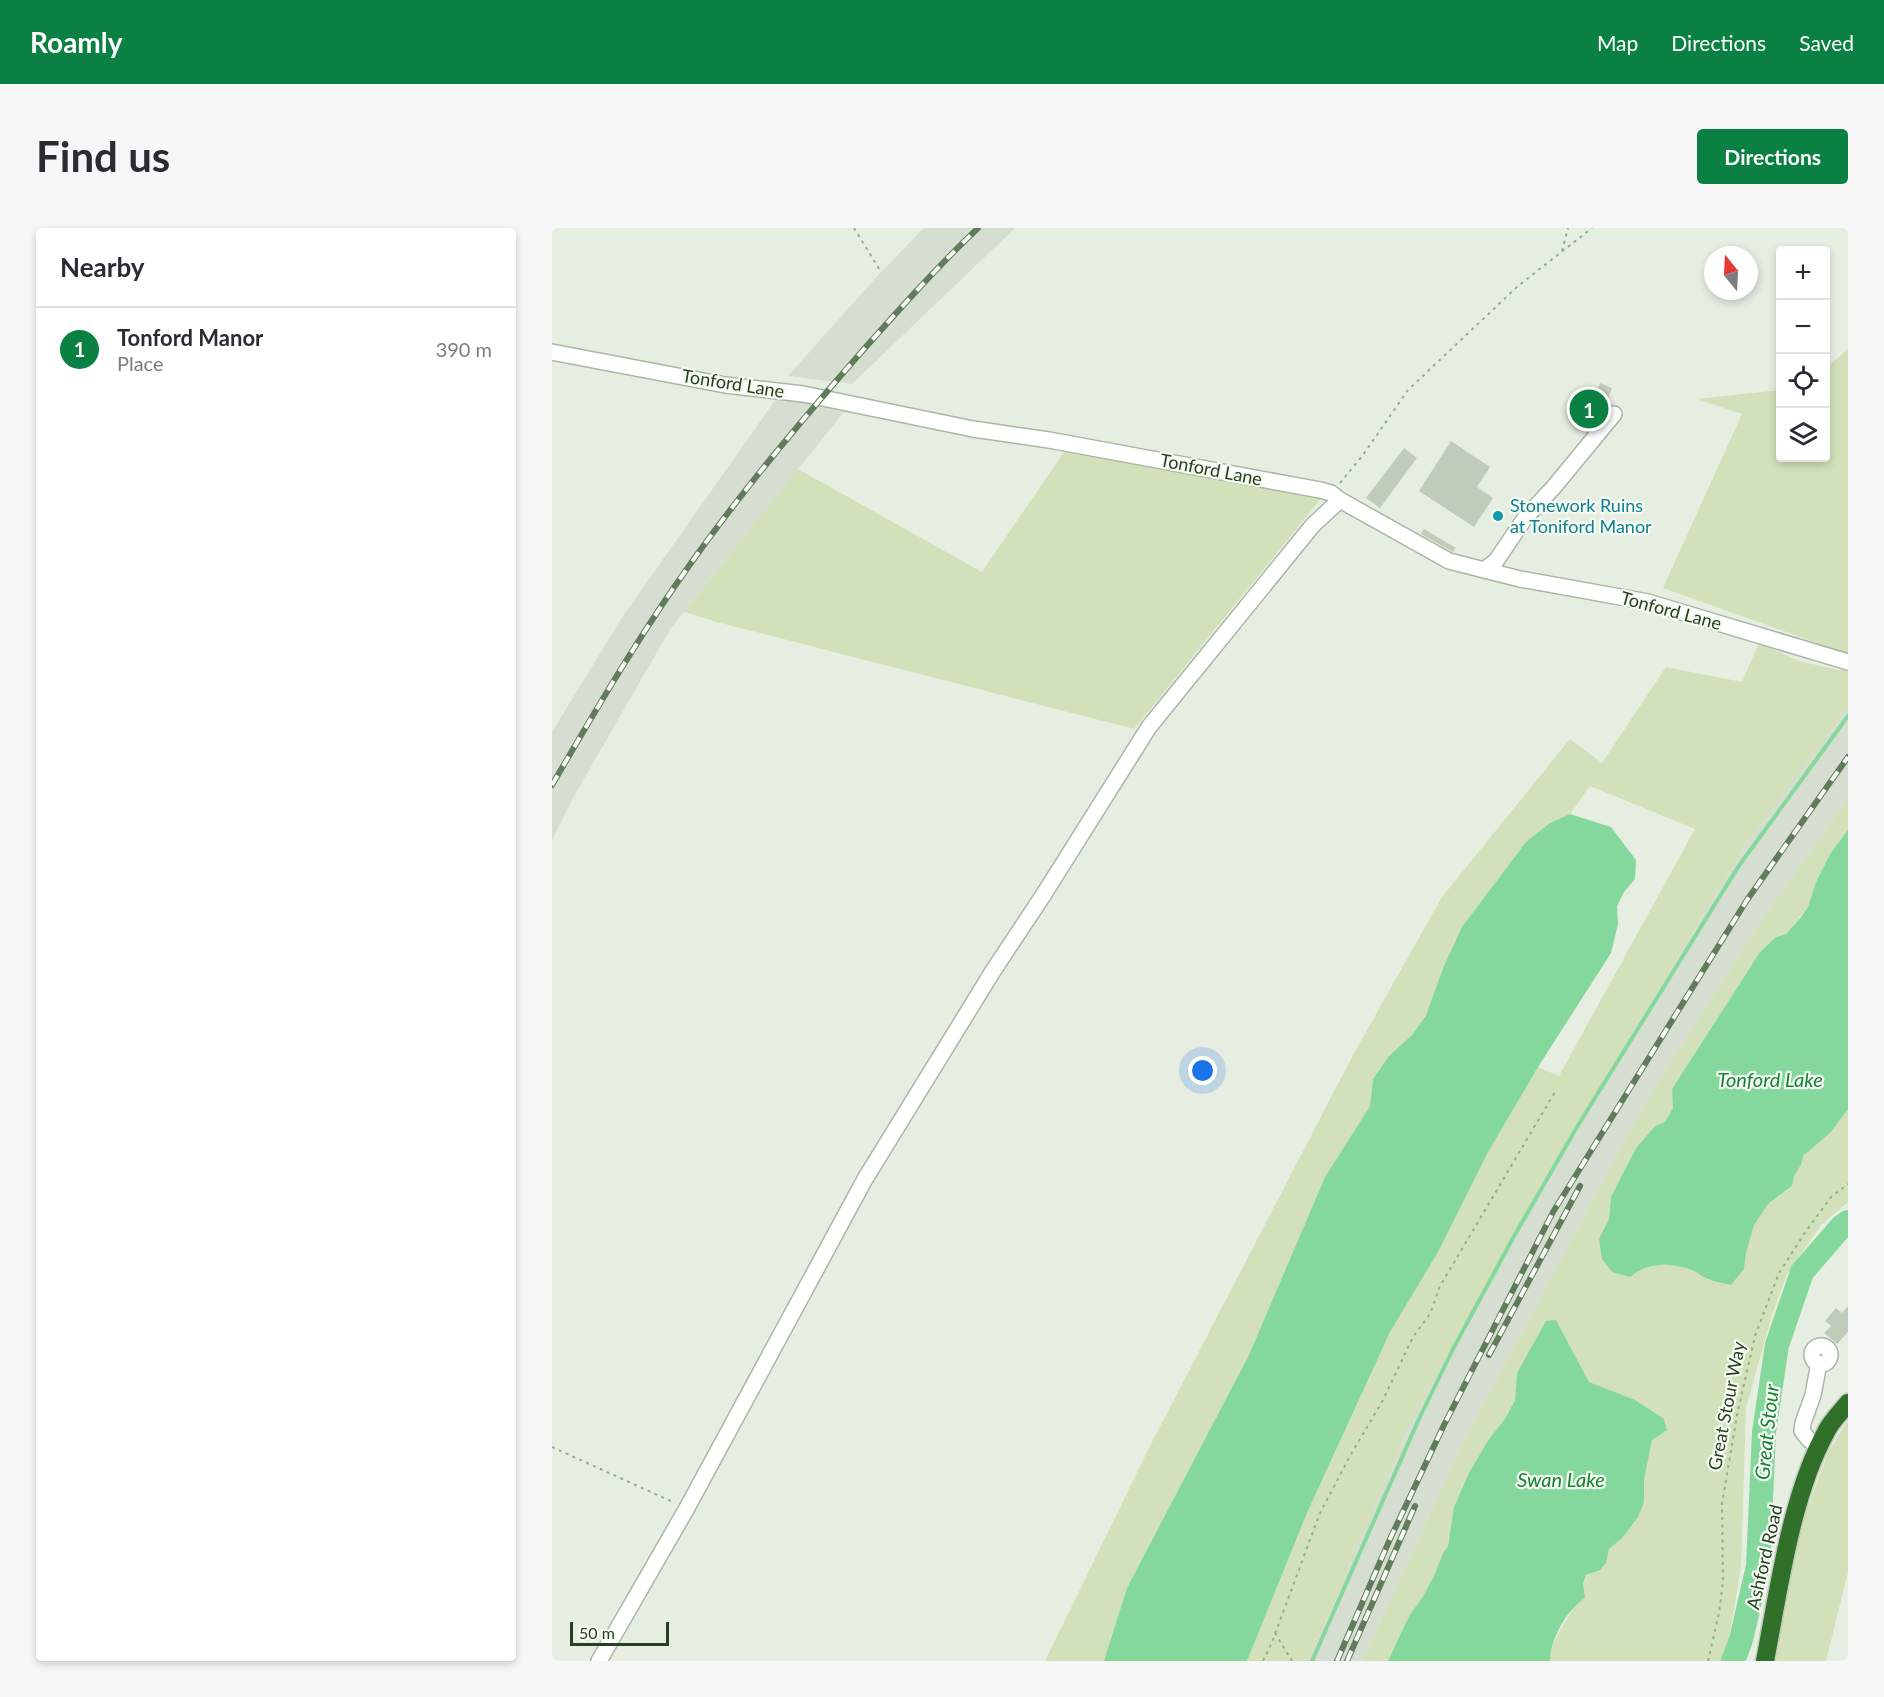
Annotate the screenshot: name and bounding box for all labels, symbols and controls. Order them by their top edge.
text: Roamly [30,25,123,59]
text: Map [1597,30,1638,55]
text: Directions [1671,30,1766,55]
text: Saved [1799,30,1854,55]
button: Directions [1697,129,1848,184]
text: Find us [36,131,170,181]
north arrow [1704,246,1758,300]
map controls [1776,246,1830,462]
button: + [1776,246,1830,300]
text: Nearby [60,251,145,283]
button: − [1776,300,1830,354]
text: Tonford Manor [117,324,263,351]
text: 1 [74,337,85,361]
text: 390 m [436,337,492,361]
text: Place [117,351,164,375]
button: locate [1776,354,1830,408]
street label: Tonford Lane [680,364,786,402]
pin: 1 [1570,386,1608,432]
button: layers [1776,408,1830,462]
street label: Tonford Lane [1158,448,1264,490]
place label: Stonework Ruins at Toniford Manor [1510,494,1652,537]
marker: Stonework Ruins at Toniford Manor [1491,509,1505,523]
street label: Tonford Lane [1618,586,1724,634]
your location [1188,1056,1217,1085]
water label: Tonford Lake [1717,1067,1823,1091]
street label: Great Stour Way [1703,1339,1749,1472]
water label: Great Stour [1749,1382,1783,1481]
water label: Swan Lake [1517,1467,1605,1491]
street label: Ashford Road [1741,1502,1787,1611]
scale bar [570,1619,669,1646]
text: 50 m [579,1623,615,1642]

